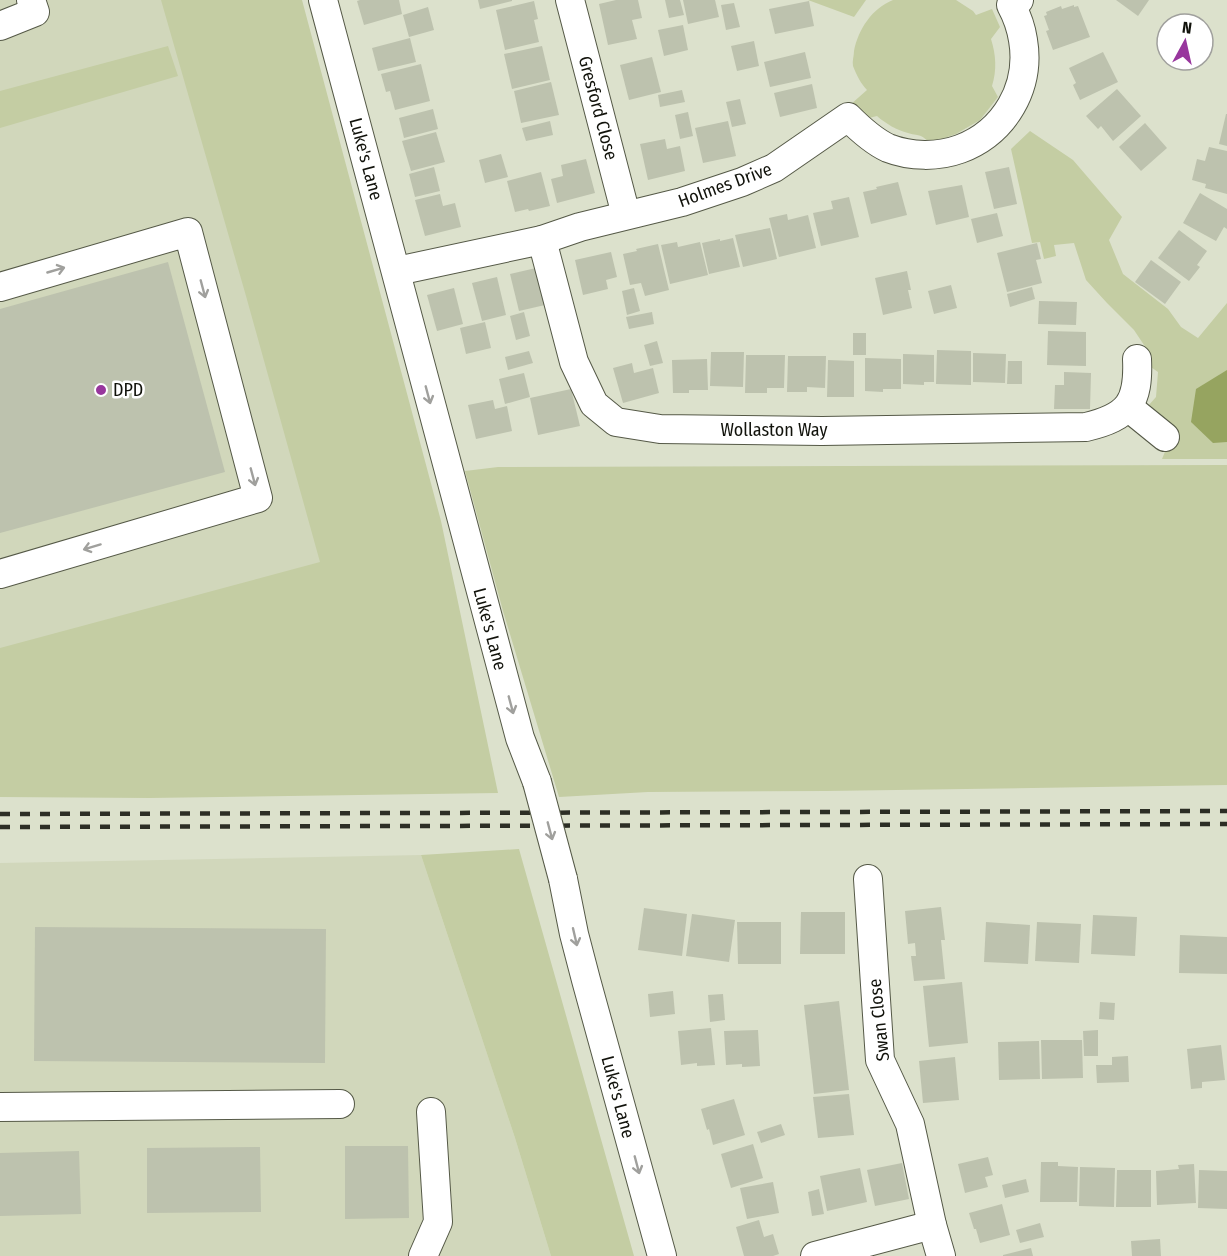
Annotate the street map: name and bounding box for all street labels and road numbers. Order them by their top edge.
street label: Gresford Close [574,54,622,163]
street label: Luke's Lane [344,115,388,203]
street label: Holmes Drive [675,158,775,212]
street label: Wollaston Way [721,419,827,441]
street label: Luke's Lane [468,585,512,673]
street label: Swan Close [864,978,894,1062]
street label: Luke's Lane [596,1053,640,1141]

